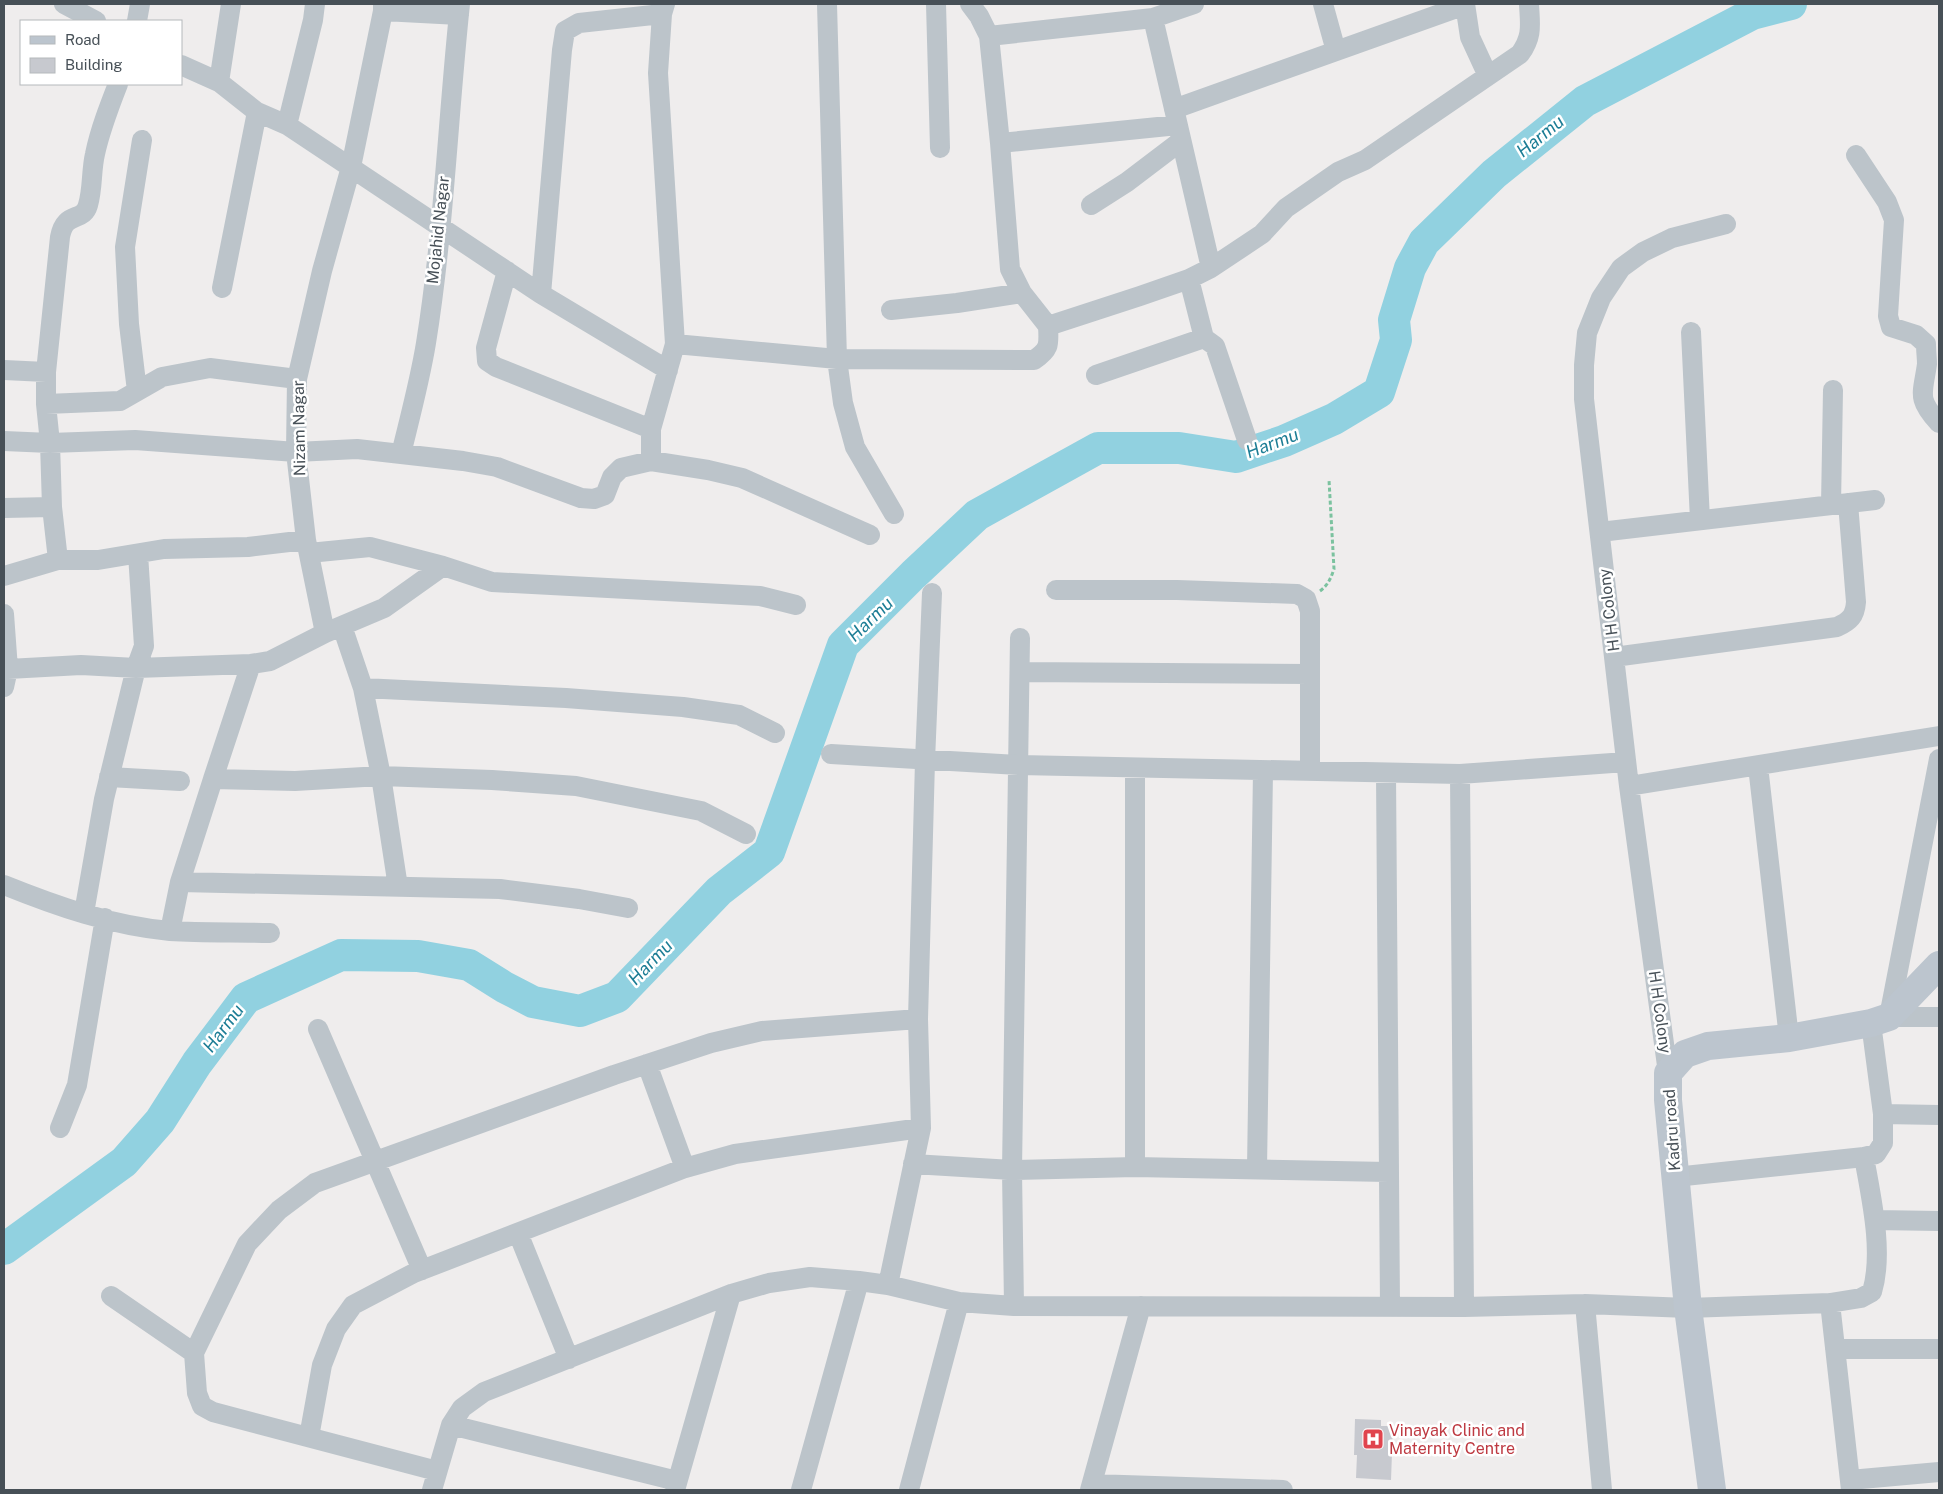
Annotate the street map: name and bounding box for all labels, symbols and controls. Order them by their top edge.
legend [20,20,182,85]
text: Road [65,31,101,48]
text: Building [65,56,123,73]
water label: Harmu [1512,111,1568,161]
street label: Mojahid Nagar [423,175,453,285]
street label: Nizam Nagar [289,380,309,476]
water label: Harmu [1243,423,1301,463]
street label: H H Colony [1594,567,1624,653]
water label: Harmu [843,592,897,646]
water label: Harmu [623,935,677,989]
street label: H H Colony [1645,969,1675,1055]
water label: Harmu [198,1000,248,1056]
street label: Kadru road [1660,1088,1684,1172]
place label: Vinayak Clinic and Maternity Centre [1389,1421,1525,1458]
hospital icon: Vinayak Clinic and Maternity Centre [1361,1427,1385,1451]

